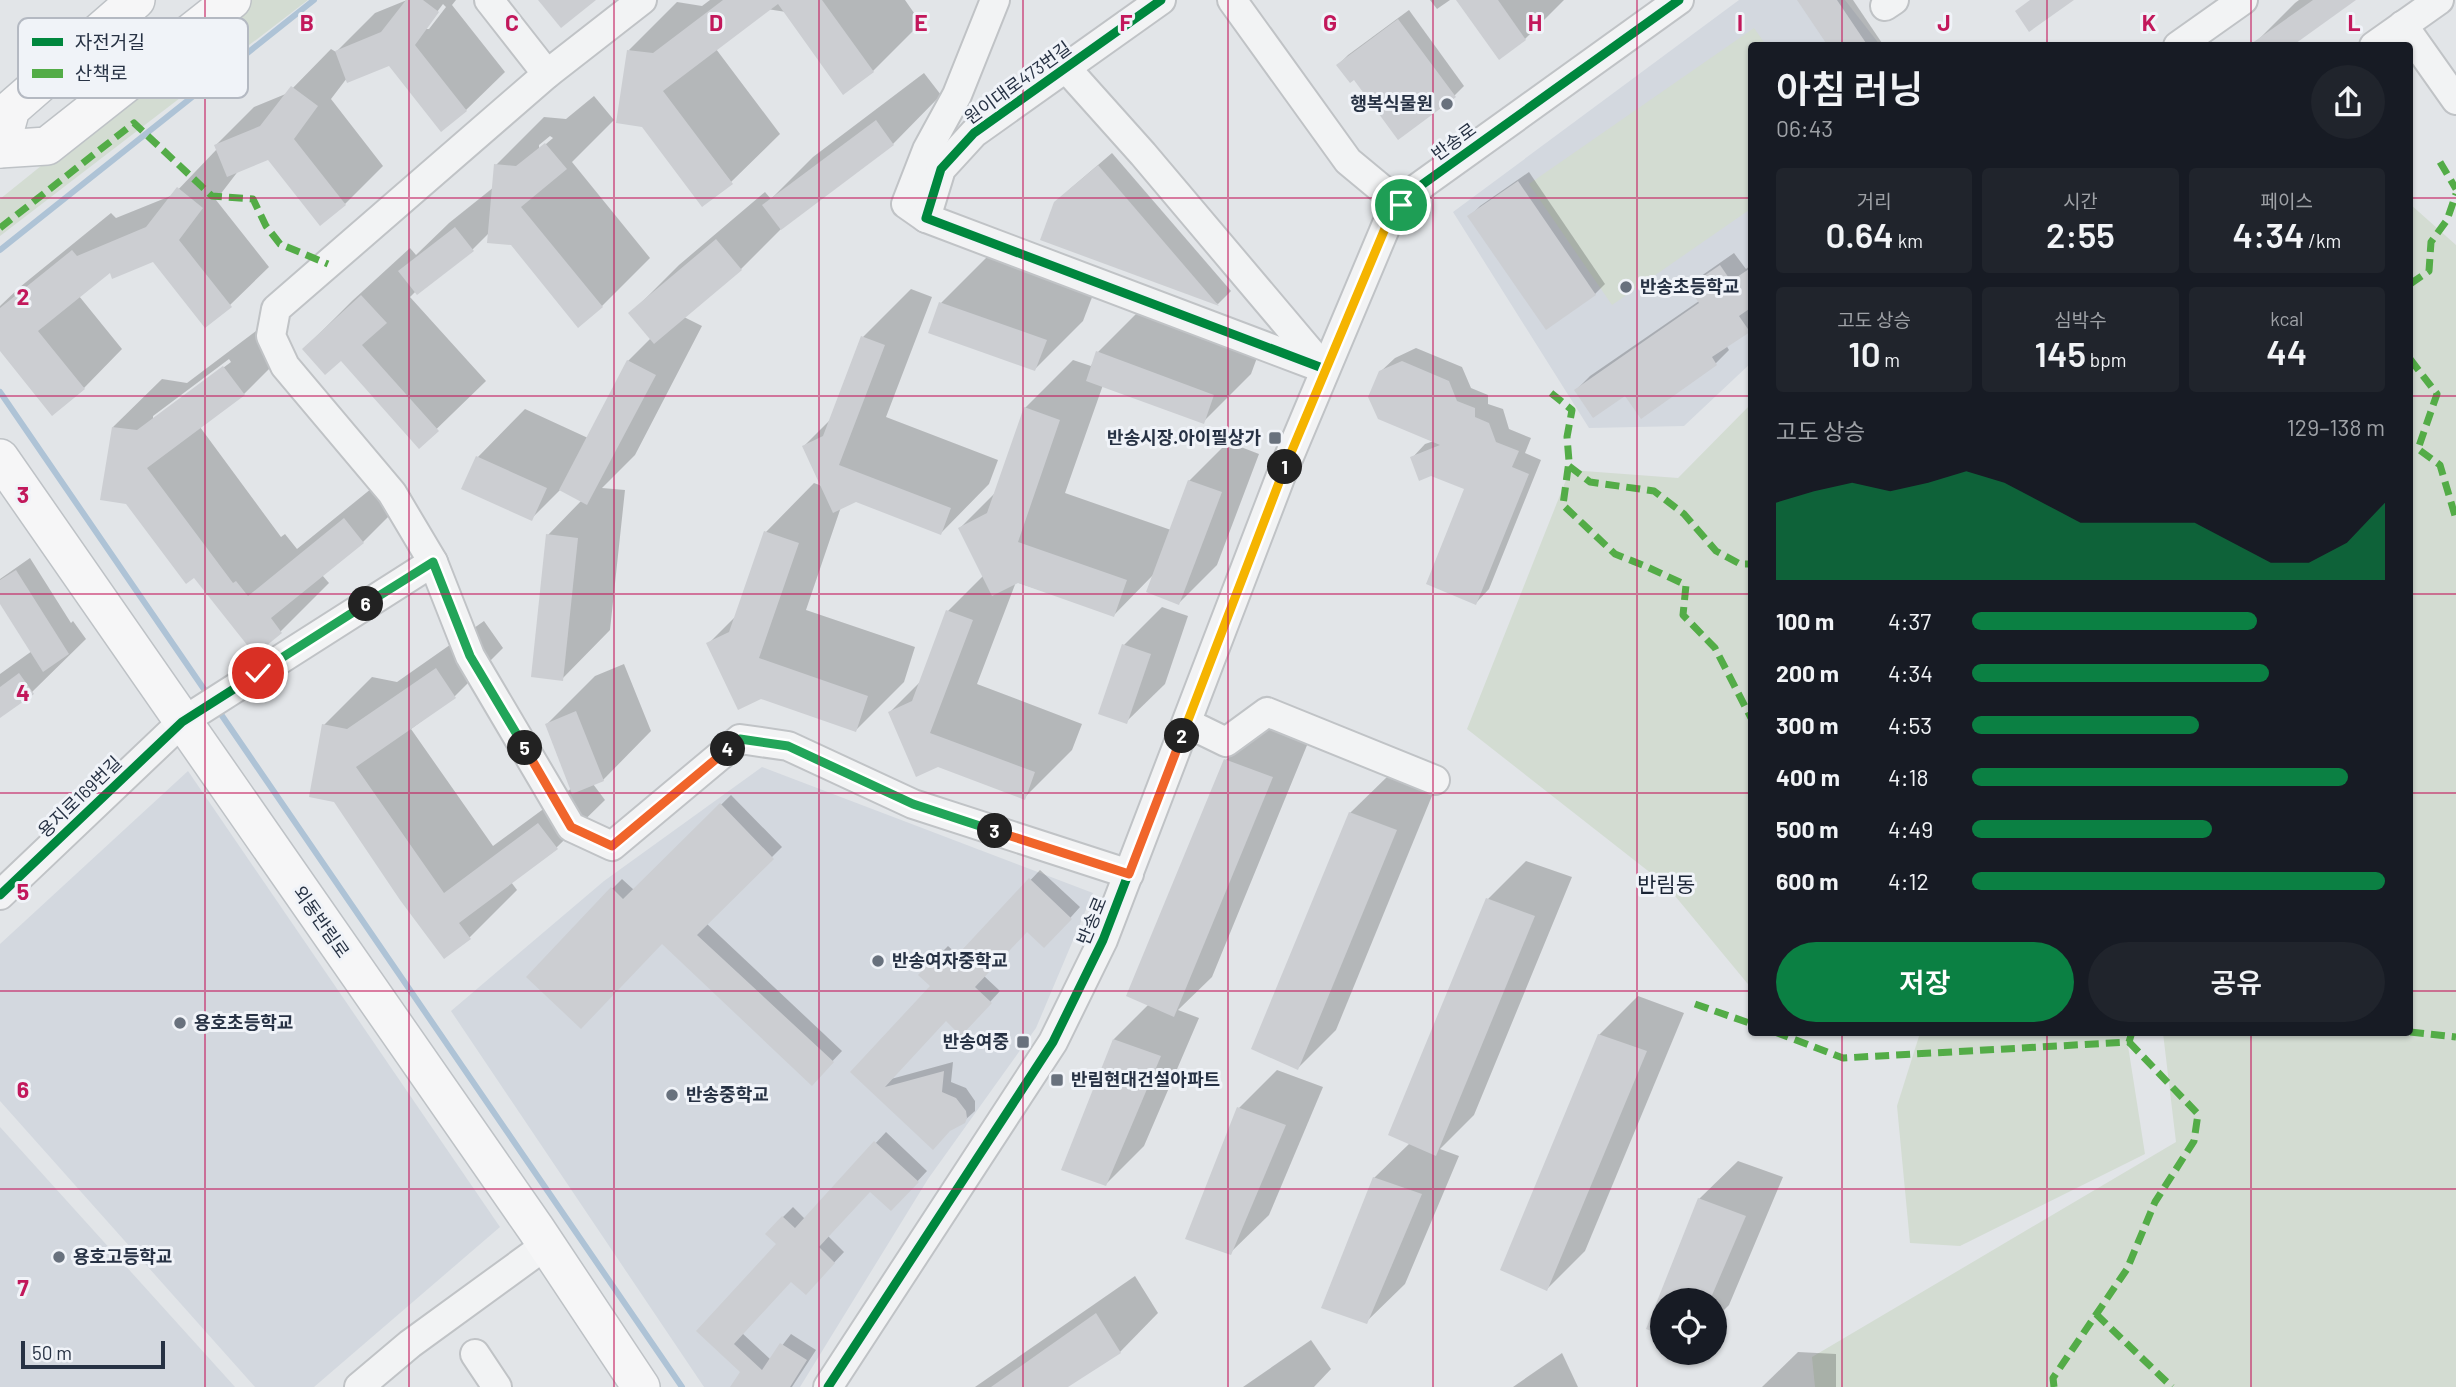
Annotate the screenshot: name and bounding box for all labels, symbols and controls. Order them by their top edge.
text: B [300,8,314,36]
text: C [505,8,519,36]
text: D [709,8,723,36]
text: E [914,8,928,36]
text: F [1120,8,1133,36]
text: G [1323,8,1337,36]
text: H [1528,8,1542,36]
text: I [1737,8,1743,36]
text: J [1937,8,1951,36]
text: K [2142,8,2156,36]
text: L [2347,8,2361,36]
legend [18,18,248,98]
text: 자전거길 [75,30,145,53]
street label: 원이대로473번길 [960,36,1075,128]
text: 산책로 [75,61,127,84]
text: 아침 러닝 [1776,65,1923,111]
button: share [2311,65,2385,139]
place label: 행복식물원 [1350,92,1433,114]
marker: 행복식물원 [1439,96,1455,112]
text: 06:43 [1776,114,1833,142]
street label: 반송로 [1427,118,1480,165]
pin [1371,175,1431,235]
icon: arrive [1382,186,1420,224]
text: 거리 [1857,189,1892,212]
text: 시간 [2063,189,2098,212]
text: 페이스 [2261,189,2313,212]
text: 0.64 [1825,213,1894,255]
text: 2:55 [2046,213,2115,255]
text: 4:34 [2233,213,2304,255]
text: km [1894,229,1923,252]
text: /km [2304,229,2341,252]
place label: 반송초등학교 [1640,275,1739,297]
marker: 반송초등학교 [1618,279,1634,295]
text: 2 [17,282,29,310]
text: kcal [2270,307,2303,330]
text: 고도 상승 [1837,308,1911,331]
text: 심박수 [2054,308,2107,331]
text: 44 [2266,330,2307,372]
text: 10 [1848,332,1881,374]
text: 145 [2035,332,2086,374]
text: m [1881,348,1900,371]
text: bpm [2086,348,2126,371]
text: 129–138 m [2287,413,2385,441]
text: 고도 상승 [1776,417,1865,445]
place label: 반송시장.아이필상가 [1107,426,1261,448]
marker: 반송시장.아이필상가 [1267,430,1283,446]
pin: 1 [1268,449,1302,484]
text: 1 [1281,455,1288,478]
text: 3 [17,480,29,508]
pin: 6 [348,586,384,622]
text: 6 [360,592,371,615]
text: 100 m [1776,607,1834,635]
text: 4:37 [1888,607,1931,635]
pin [228,643,288,703]
icon: check [239,654,277,692]
text: 200 m [1776,659,1839,687]
text: 4:34 [1888,659,1933,687]
text: 4 [16,678,30,706]
text: 300 m [1776,711,1838,739]
text: 4:53 [1888,711,1932,739]
pin: 2 [1164,718,1200,754]
text: 2 [1176,724,1187,747]
pin: 5 [508,730,542,766]
pin: 4 [710,732,746,766]
text: 5 [519,736,530,759]
text: 4 [722,737,733,760]
street label: 용지로169번길 [33,751,126,842]
text: 400 m [1776,763,1840,791]
text: 4:18 [1888,763,1929,791]
pin: 3 [978,814,1012,848]
text: 500 m [1776,815,1838,843]
text: 4:49 [1888,815,1933,843]
text: 3 [989,819,1000,842]
text: 600 m [1776,867,1838,895]
text: 4:12 [1888,867,1929,895]
district label: 반림동 [1637,871,1695,896]
text: 5 [17,877,29,905]
street label: 외동반림로 [289,881,355,962]
street label: 반송로 [1072,893,1111,948]
button: 저장 [1776,942,2074,1022]
button: 공유 [2088,942,2385,1022]
place label: 반송여자중학교 [892,949,1008,971]
marker: 반송여자중학교 [870,953,886,969]
place label: 용호초등학교 [194,1011,293,1033]
marker: 용호초등학교 [172,1015,188,1031]
place label: 반송여중 [943,1030,1009,1052]
marker: 반송여중 [1015,1034,1031,1050]
place label: 반림현대건설아파트 [1071,1068,1220,1090]
marker: 반림현대건설아파트 [1049,1072,1065,1088]
text: 6 [17,1075,29,1103]
place label: 반송중학교 [686,1083,769,1105]
marker: 반송중학교 [664,1087,680,1103]
place label: 용호고등학교 [73,1245,172,1267]
marker: 용호고등학교 [51,1249,67,1265]
text: 7 [17,1273,29,1301]
map controls [1650,1288,1727,1365]
button: locate [1650,1288,1727,1365]
scale bar [21,1338,164,1370]
text: 50 m [32,1341,72,1364]

